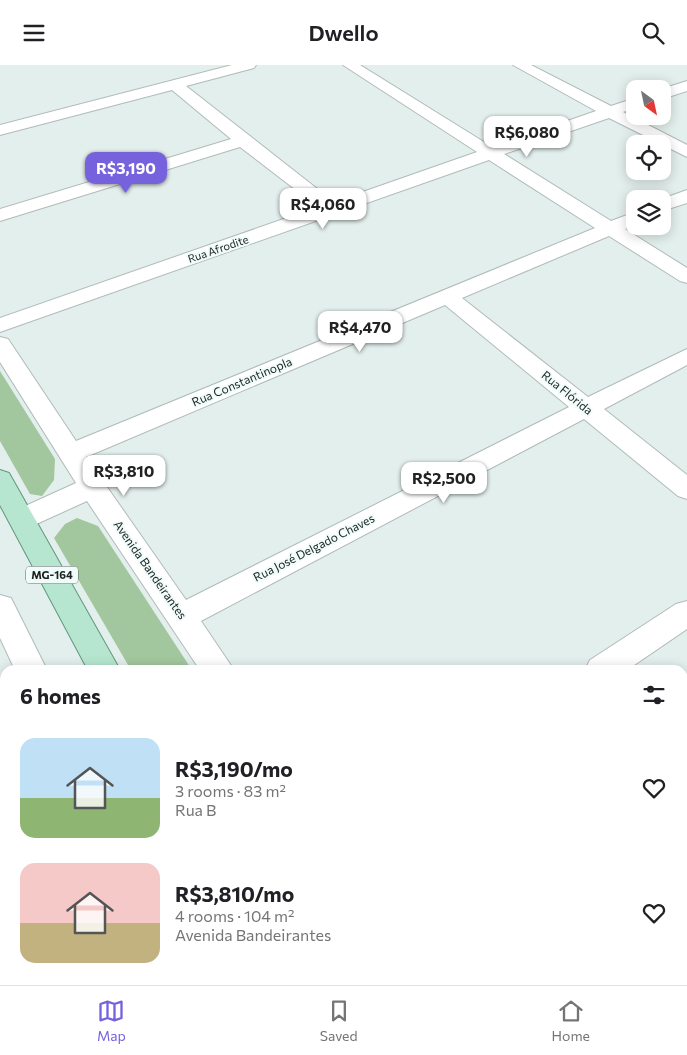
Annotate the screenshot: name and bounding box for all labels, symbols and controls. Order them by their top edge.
icon: menu [20,19,48,47]
text: Dwello [308,19,379,46]
icon: search [639,19,667,47]
north arrow [626,80,671,125]
map controls [626,80,671,235]
pin: R$6,080 [481,116,573,158]
text: R$6,080 [495,122,559,141]
button: locate [626,135,671,180]
pin: R$3,190 [80,151,172,194]
text: R$3,190 [96,158,156,177]
pin: R$4,060 [277,187,369,230]
button: layers [626,190,671,235]
text: R$4,060 [291,194,355,213]
street label: Rua Afrodite [186,232,250,265]
pin: R$4,470 [314,311,406,353]
text: R$4,470 [329,317,391,336]
street label: Rua Constantinopla [189,354,294,409]
street label: Rua Flórida [539,367,596,417]
pin: R$3,810 [78,455,170,497]
text: R$3,810 [94,461,154,480]
pin: R$2,500 [398,461,490,504]
text: R$2,500 [412,468,476,487]
street label: Rua José Delgado Chaves [251,510,377,585]
street label: Avenida Bandeirantes [111,517,190,621]
road number: MG-164 [26,567,78,583]
icon: filters [640,681,668,709]
text: 6 homes [20,683,101,708]
text: R$3,190/mo [175,756,293,781]
icon: home [60,758,120,818]
icon: heart [640,774,668,802]
text: 3 rooms · 83 m² [175,781,286,800]
text: Rua B [175,800,216,819]
text: R$3,810/mo [175,881,294,906]
icon: home [60,883,120,943]
icon: heart [640,899,668,927]
text: 4 rooms · 104 m² [175,906,294,925]
text: Avenida Bandeirantes [175,925,331,944]
tab: Map [97,997,126,1044]
tab: Saved [320,997,358,1044]
tab: Home [552,997,590,1044]

